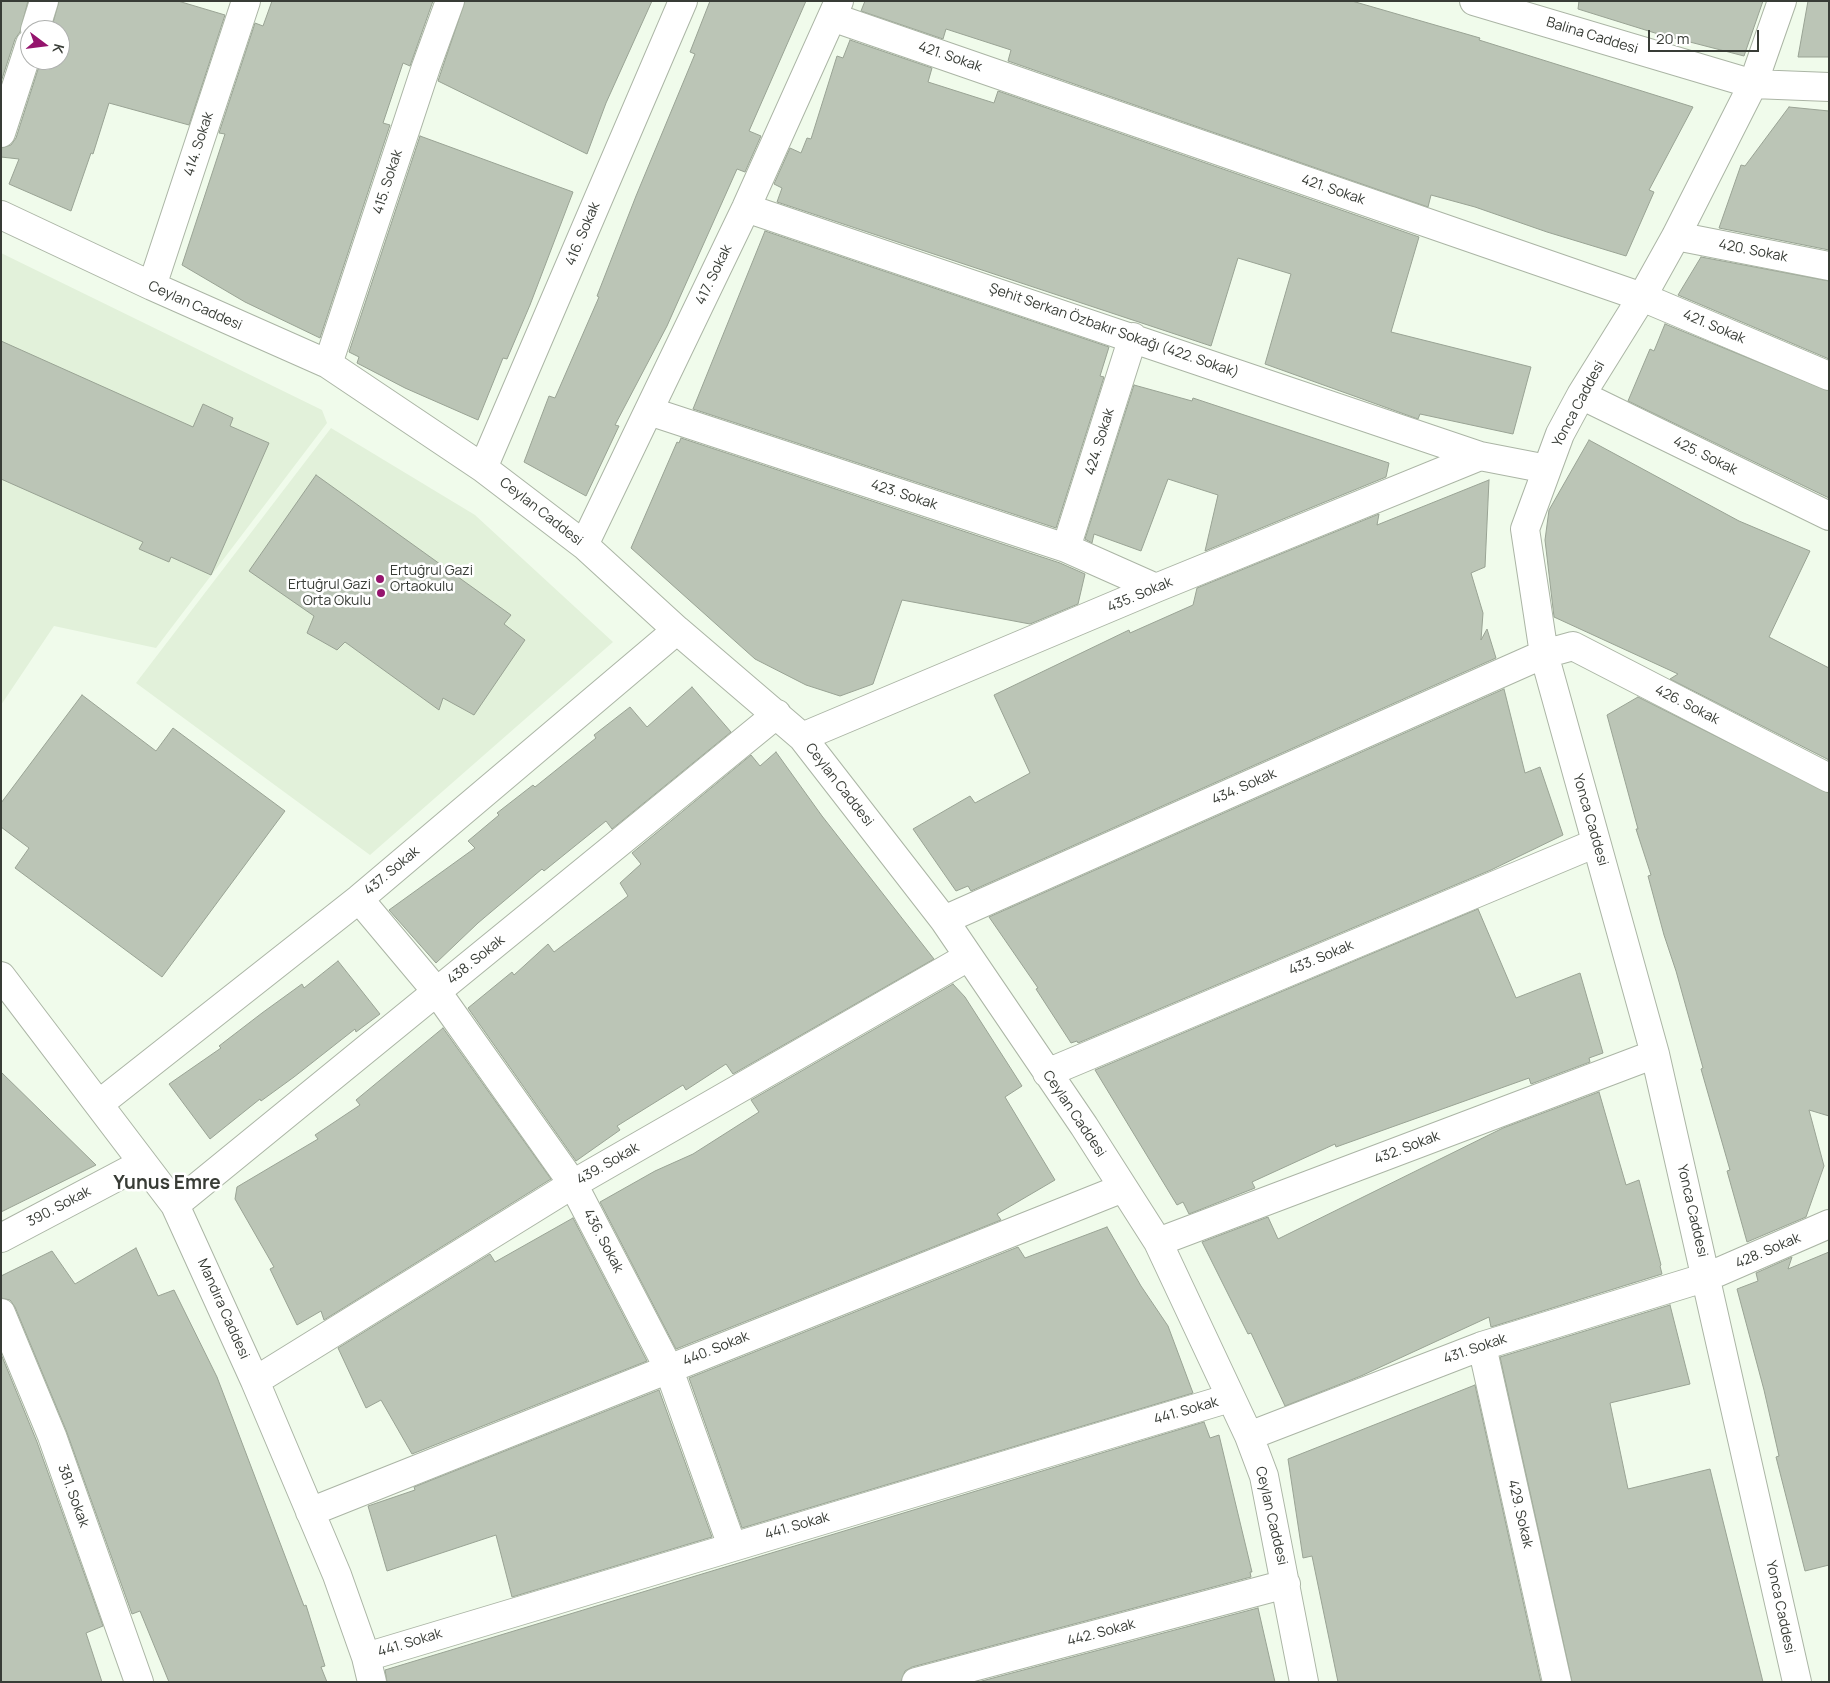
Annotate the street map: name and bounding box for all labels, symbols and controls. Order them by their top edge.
street label: Balina Caddesi [1544,14,1640,58]
north arrow [20,20,70,70]
scale bar [1650,20,1761,52]
text: 20 m [1656,28,1689,49]
street label: 421. Sokak [916,38,984,76]
text: K [49,42,69,56]
street label: 414. Sokak [181,110,217,178]
street label: 415. Sokak [370,148,406,216]
street label: 421. Sokak [1299,171,1367,209]
street label: 416. Sokak [562,200,604,268]
street label: 420. Sokak [1717,236,1789,266]
street label: 417. Sokak [692,242,736,308]
street label: Ceylan Caddesi [146,278,244,334]
street label: Şehit Serkan Özbakır Sokağı (422. Sokak) [987,280,1241,382]
street label: 421. Sokak [1680,306,1748,348]
street label: Yonca Caddesi [1549,358,1609,450]
street label: 424. Sokak [1082,407,1118,477]
street label: 425. Sokak [1670,433,1740,479]
street label: Ceylan Caddesi [496,474,586,550]
street label: 423. Sokak [869,476,939,514]
place label: Ertuğrul Gazi Ortaokulu [390,563,473,596]
marker: Ertuğrul Gazi Ortaokulu [374,573,386,585]
street label: 435. Sokak [1105,574,1175,616]
place label: Ertuğrul Gazi Orta Okulu [288,577,371,610]
marker: Ertuğrul Gazi Orta Okulu [375,587,387,599]
street label: 426. Sokak [1652,682,1722,728]
street label: Ceylan Caddesi [801,740,877,830]
street label: 434. Sokak [1209,765,1279,809]
street label: Yonca Caddesi [1569,772,1611,868]
street label: 437. Sokak [361,843,423,899]
street label: 438. Sokak [444,932,508,988]
street label: 433. Sokak [1286,937,1356,979]
street label: Ceylan Caddesi [1039,1068,1109,1160]
street label: 432. Sokak [1372,1128,1442,1168]
street label: 439. Sokak [574,1139,642,1189]
street label: Yonca Caddesi [1673,1163,1711,1259]
district label: Yunus Emre [113,1173,221,1195]
street label: 390. Sokak [24,1183,94,1231]
street label: 436. Sokak [579,1206,627,1276]
street label: 428. Sokak [1733,1230,1803,1272]
street label: Mandıra Caddesi [193,1256,253,1362]
street label: 440. Sokak [680,1328,752,1370]
street label: 431. Sokak [1441,1330,1509,1368]
street label: 441. Sokak [1152,1394,1220,1428]
street label: 381. Sokak [54,1462,92,1530]
street label: Ceylan Caddesi [1251,1465,1291,1567]
street label: 429. Sokak [1504,1478,1536,1550]
street label: 441. Sokak [763,1509,831,1543]
street label: Yonca Caddesi [1762,1559,1798,1655]
street label: 442. Sokak [1065,1616,1137,1650]
street label: 441. Sokak [376,1625,444,1661]

